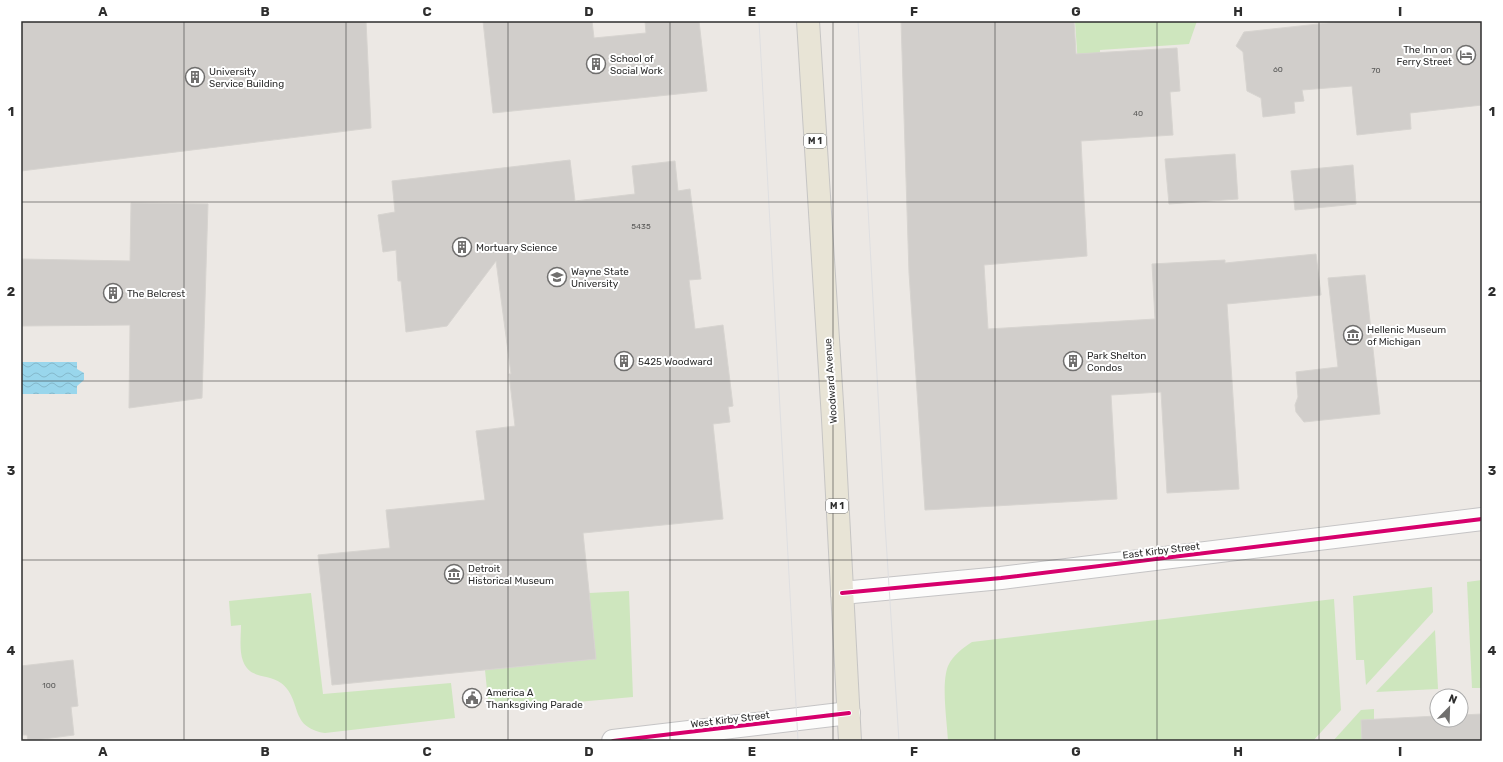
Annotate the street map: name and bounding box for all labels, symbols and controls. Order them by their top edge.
text: A [98,4,108,19]
text: B [260,4,270,19]
text: C [422,4,432,19]
text: D [584,4,594,19]
text: E [748,4,756,19]
text: F [910,4,918,19]
text: G [1071,4,1081,19]
text: H [1233,4,1243,19]
text: I [1398,4,1402,19]
place label: The Inn on Ferry Street [1396,44,1452,68]
hotel icon: The Inn on Ferry Street [1455,44,1477,66]
building icon: School of Social Work [585,53,607,75]
place label: School of Social Work [610,53,663,77]
house number: 60 [1273,65,1283,74]
building icon: University Service Building [184,66,206,88]
place label: University Service Building [209,66,284,90]
house number: 70 [1371,66,1381,75]
text: 1 [8,104,14,119]
text: 1 [1489,104,1495,119]
house number: 40 [1133,109,1143,118]
road number: M 1 [804,134,826,148]
house number: 5435 [631,222,651,231]
building icon: Mortuary Science [451,236,473,258]
place label: Mortuary Science [476,242,558,254]
school or university icon: Wayne State University [546,266,568,288]
place label: Wayne State University [571,266,629,290]
building icon: The Belcrest [102,282,124,304]
text: 2 [7,284,15,299]
text: 2 [1488,284,1496,299]
place label: The Belcrest [127,288,185,300]
museum icon: Hellenic Museum of Michigan [1342,324,1364,346]
place label: Hellenic Museum of Michigan [1367,324,1446,348]
street label: Woodward Avenue [822,337,840,424]
building icon: 5425 Woodward [613,350,635,372]
building icon: Park Shelton Condos [1062,350,1084,372]
place label: Park Shelton Condos [1087,350,1146,374]
place label: 5425 Woodward [638,356,713,368]
text: 3 [7,463,16,478]
text: 3 [1488,463,1497,478]
road number: M 1 [826,499,848,513]
street label: East Kirby Street [1122,540,1200,562]
museum icon: Detroit Historical Museum [443,563,465,585]
place label: Detroit Historical Museum [468,563,554,587]
text: 4 [7,643,16,658]
text: 4 [1488,643,1497,658]
house number: 100 [42,681,56,690]
public building icon: America A Thanksgiving Parade [461,687,483,709]
place label: America A Thanksgiving Parade [486,687,583,711]
north arrow [1429,688,1469,728]
text: N [1447,692,1459,707]
street label: West Kirby Street [690,709,770,731]
text: A [98,744,108,759]
text: B [260,744,270,759]
text: C [422,744,432,759]
text: D [584,744,594,759]
text: E [748,744,756,759]
text: F [910,744,918,759]
text: G [1071,744,1081,759]
text: H [1233,744,1243,759]
text: I [1398,744,1402,759]

